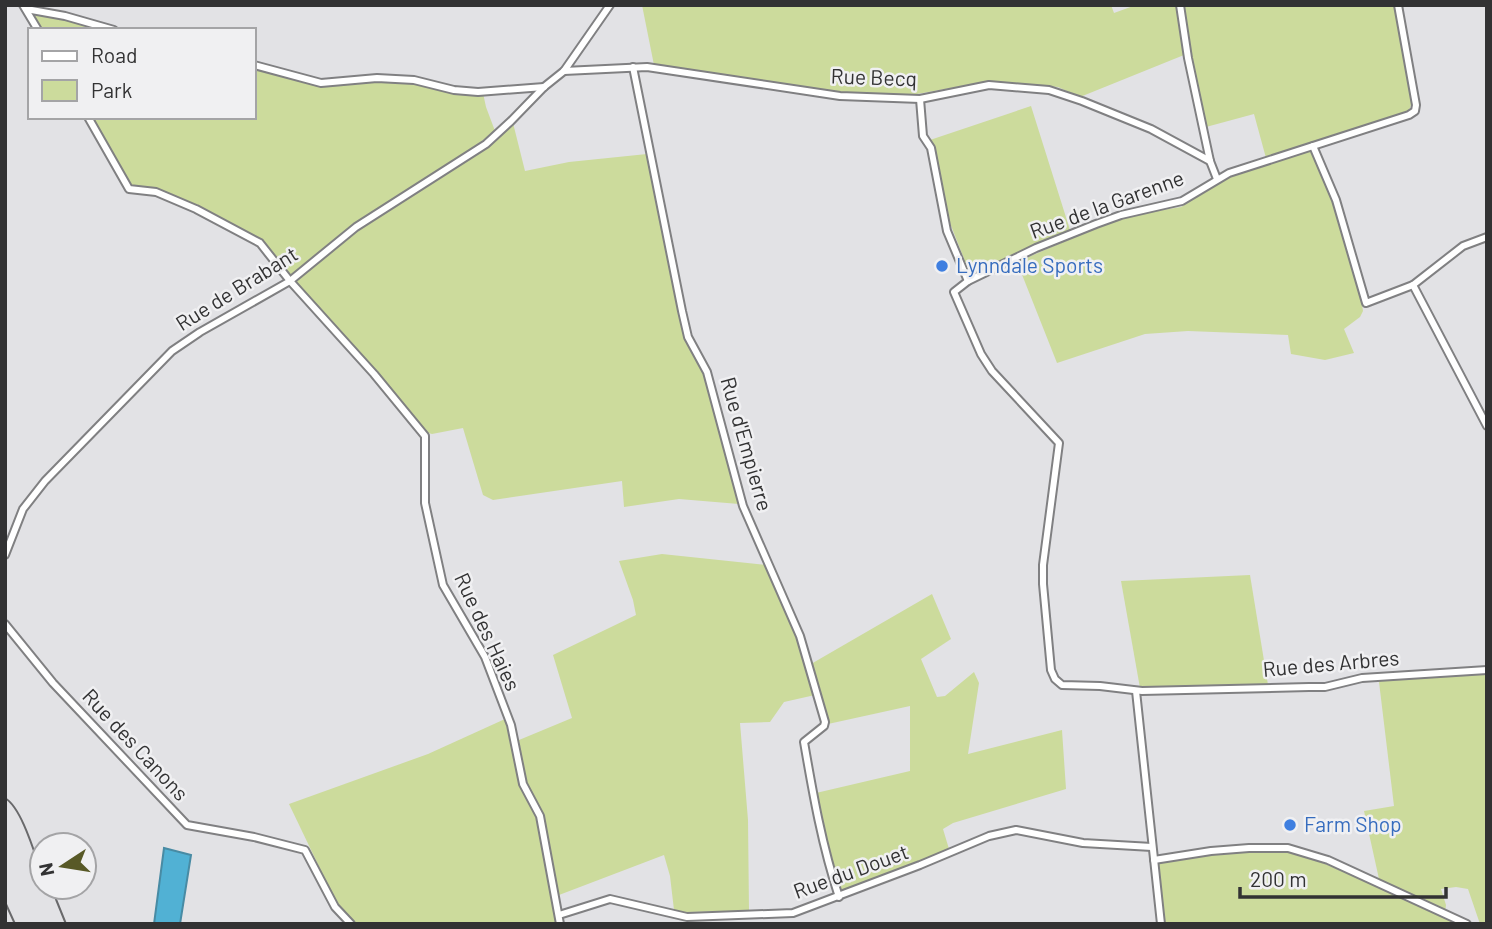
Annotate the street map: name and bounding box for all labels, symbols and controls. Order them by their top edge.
legend [28,28,256,119]
text: Road [91,42,137,67]
street label: Rue Becq [830,63,918,91]
text: Park [91,77,132,102]
street label: Rue de la Garenne [1026,164,1187,243]
street label: Rue de Brabant [171,240,302,335]
place label: Lynndale Sports [956,252,1103,277]
marker: Lynndale Sports [934,258,950,274]
street label: Rue d'Empierre [716,374,779,514]
street label: Rue des Haies [450,568,527,694]
street label: Rue des Arbres [1262,644,1400,681]
street label: Rue des Canons [78,683,194,805]
place label: Farm Shop [1304,811,1402,836]
marker: Farm Shop [1282,817,1298,833]
north arrow [28,831,98,901]
street label: Rue du Douet [789,838,912,903]
scale bar [1240,856,1446,900]
text: N [33,861,58,878]
text: 200 m [1250,866,1307,891]

